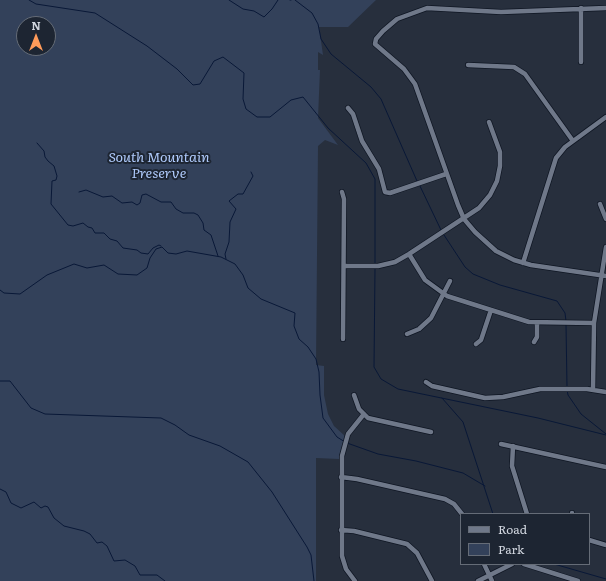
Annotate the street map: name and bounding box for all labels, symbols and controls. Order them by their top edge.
north arrow [16,16,56,56]
text: N [31,17,41,33]
park label: South Mountain Preserve [108,150,210,182]
legend [460,513,590,565]
text: Road [498,520,527,538]
text: Park [498,540,524,558]

